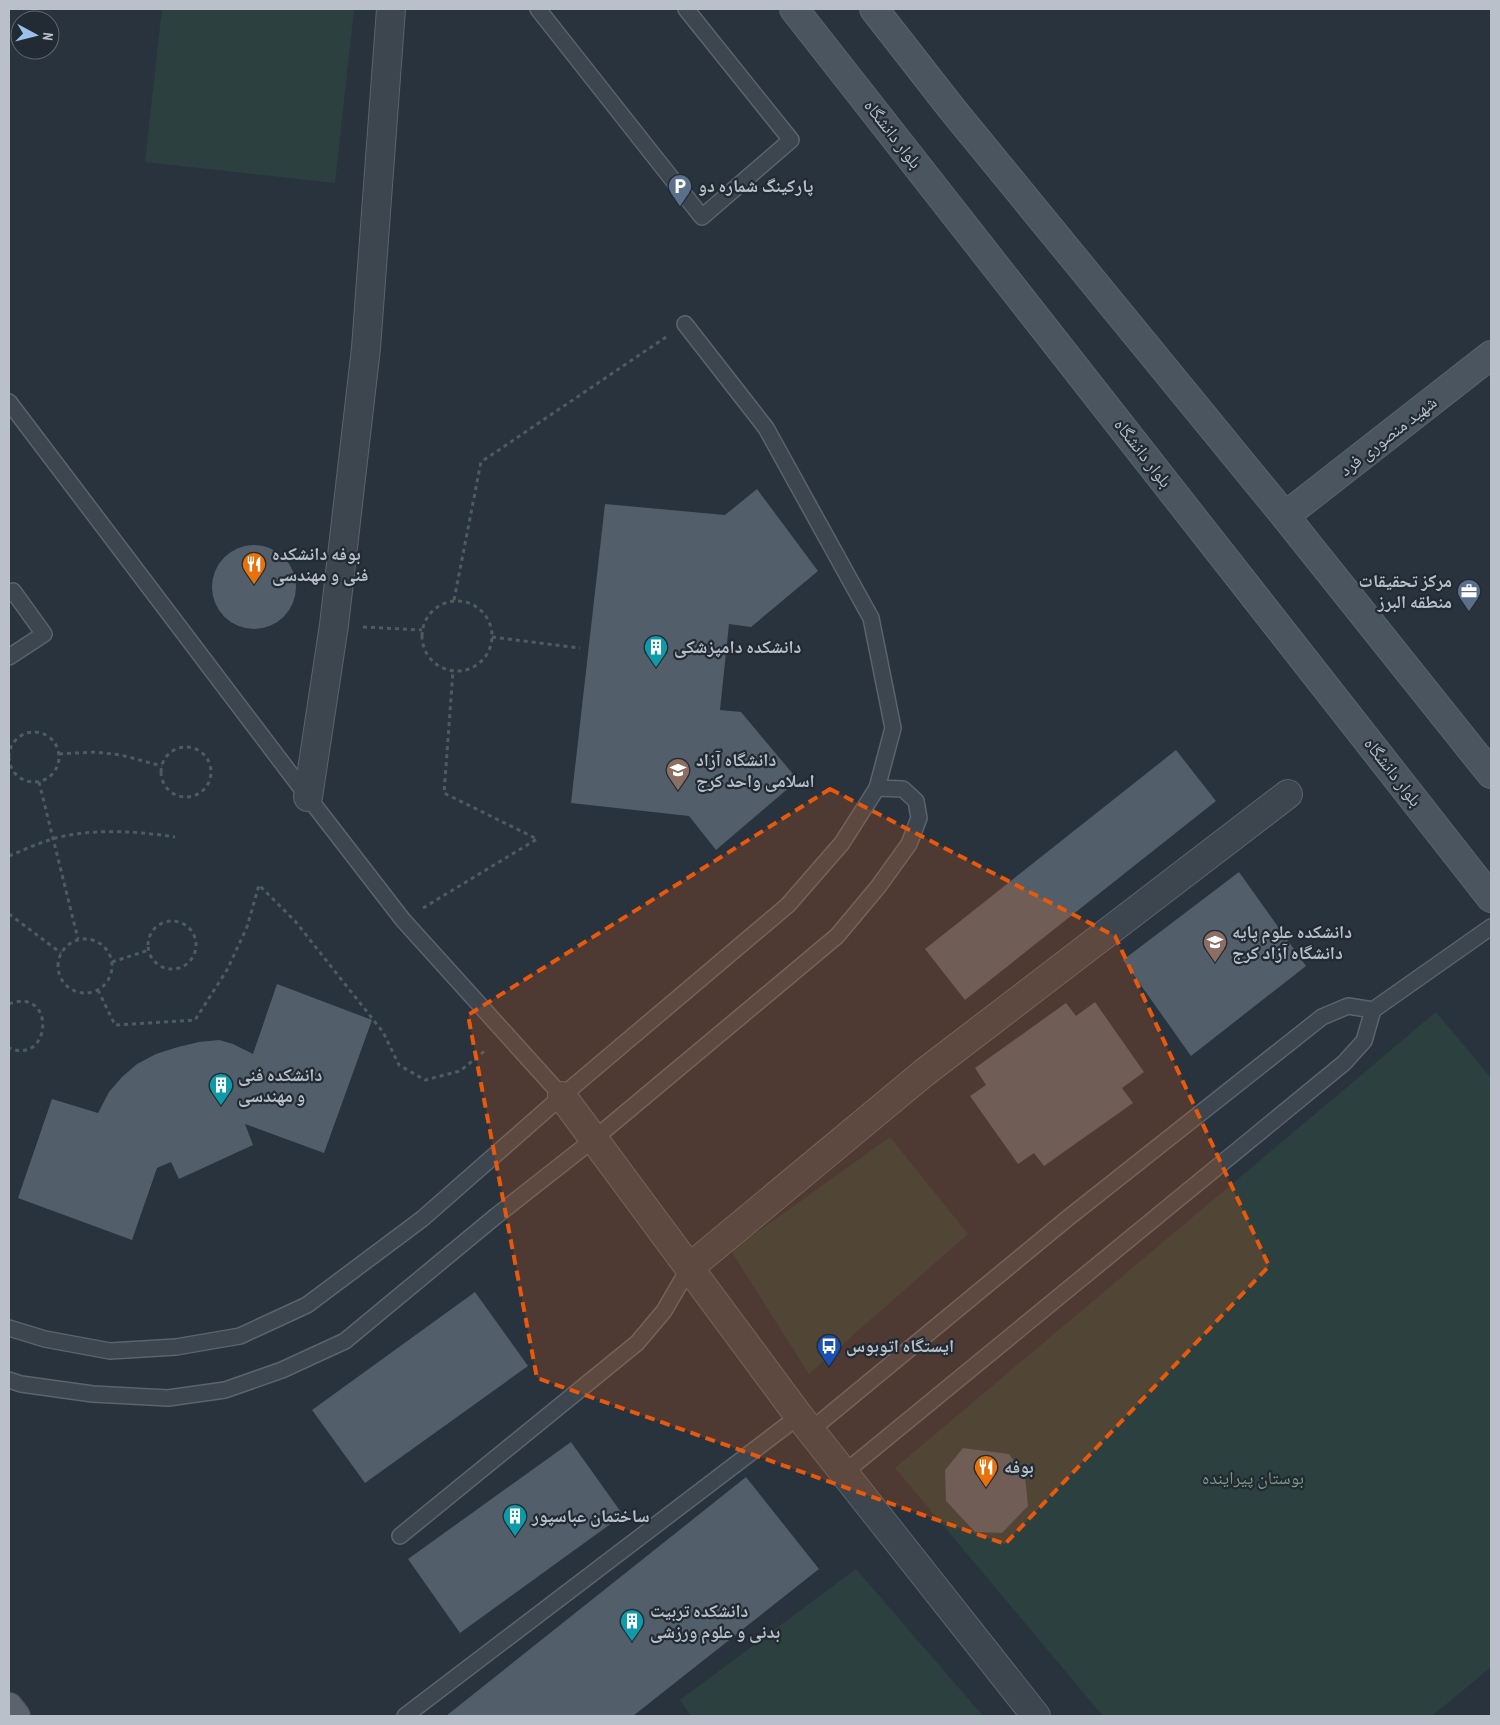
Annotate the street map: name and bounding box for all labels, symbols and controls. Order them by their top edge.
north arrow [10,10,60,60]
text: N [39,32,57,41]
street label: بلوار دانشگاه [859,94,928,173]
parking icon: پارکینگ شماره دو [667,173,693,207]
place label: پارکینگ شماره دو [698,174,814,197]
street label: شهید منصوری فرد [1334,390,1441,481]
street label: بلوار دانشگاه [1109,413,1178,492]
place label: بوفه دانشکده فنی و مهندسی [272,542,368,586]
restaurant icon: بوفه دانشکده فنی و مهندسی [241,551,267,585]
place label: مرکز تحقیقات منطقه البرز [1359,569,1452,613]
office icon: مرکز تحقیقات منطقه البرز [1456,578,1482,612]
building icon: دانشکده دامپزشکی [643,634,669,668]
place label: دانشکده دامپزشکی [674,635,802,658]
street label: بلوار دانشگاه [1359,732,1428,811]
place label: دانشگاه آزاد اسلامی واحد کرج [696,748,815,792]
school or university icon: دانشگاه آزاد اسلامی واحد کرج [665,757,691,791]
place label: دانشکده علوم پایه دانشگاه آزاد کرج [1232,920,1352,964]
school or university icon: دانشکده علوم پایه دانشگاه آزاد کرج [1202,929,1228,963]
place label: دانشکده فنی و مهندسی [238,1063,322,1107]
building icon: دانشکده فنی و مهندسی [208,1072,234,1106]
bus stop icon: ایستگاه اتوبوس [816,1333,842,1367]
place label: ایستگاه اتوبوس [846,1334,954,1357]
restaurant icon: بوفه [973,1454,999,1488]
place label: بوفه [1004,1455,1034,1478]
park label: بوستان پیراینده [1202,1466,1304,1489]
building icon: ساختمان عباسپور [502,1503,528,1537]
place label: ساختمان عباسپور [531,1504,650,1527]
place label: دانشکده تربیت بدنی و علوم ورزشی [650,1599,780,1644]
building icon: دانشکده تربیت بدنی و علوم ورزشی [619,1608,645,1642]

